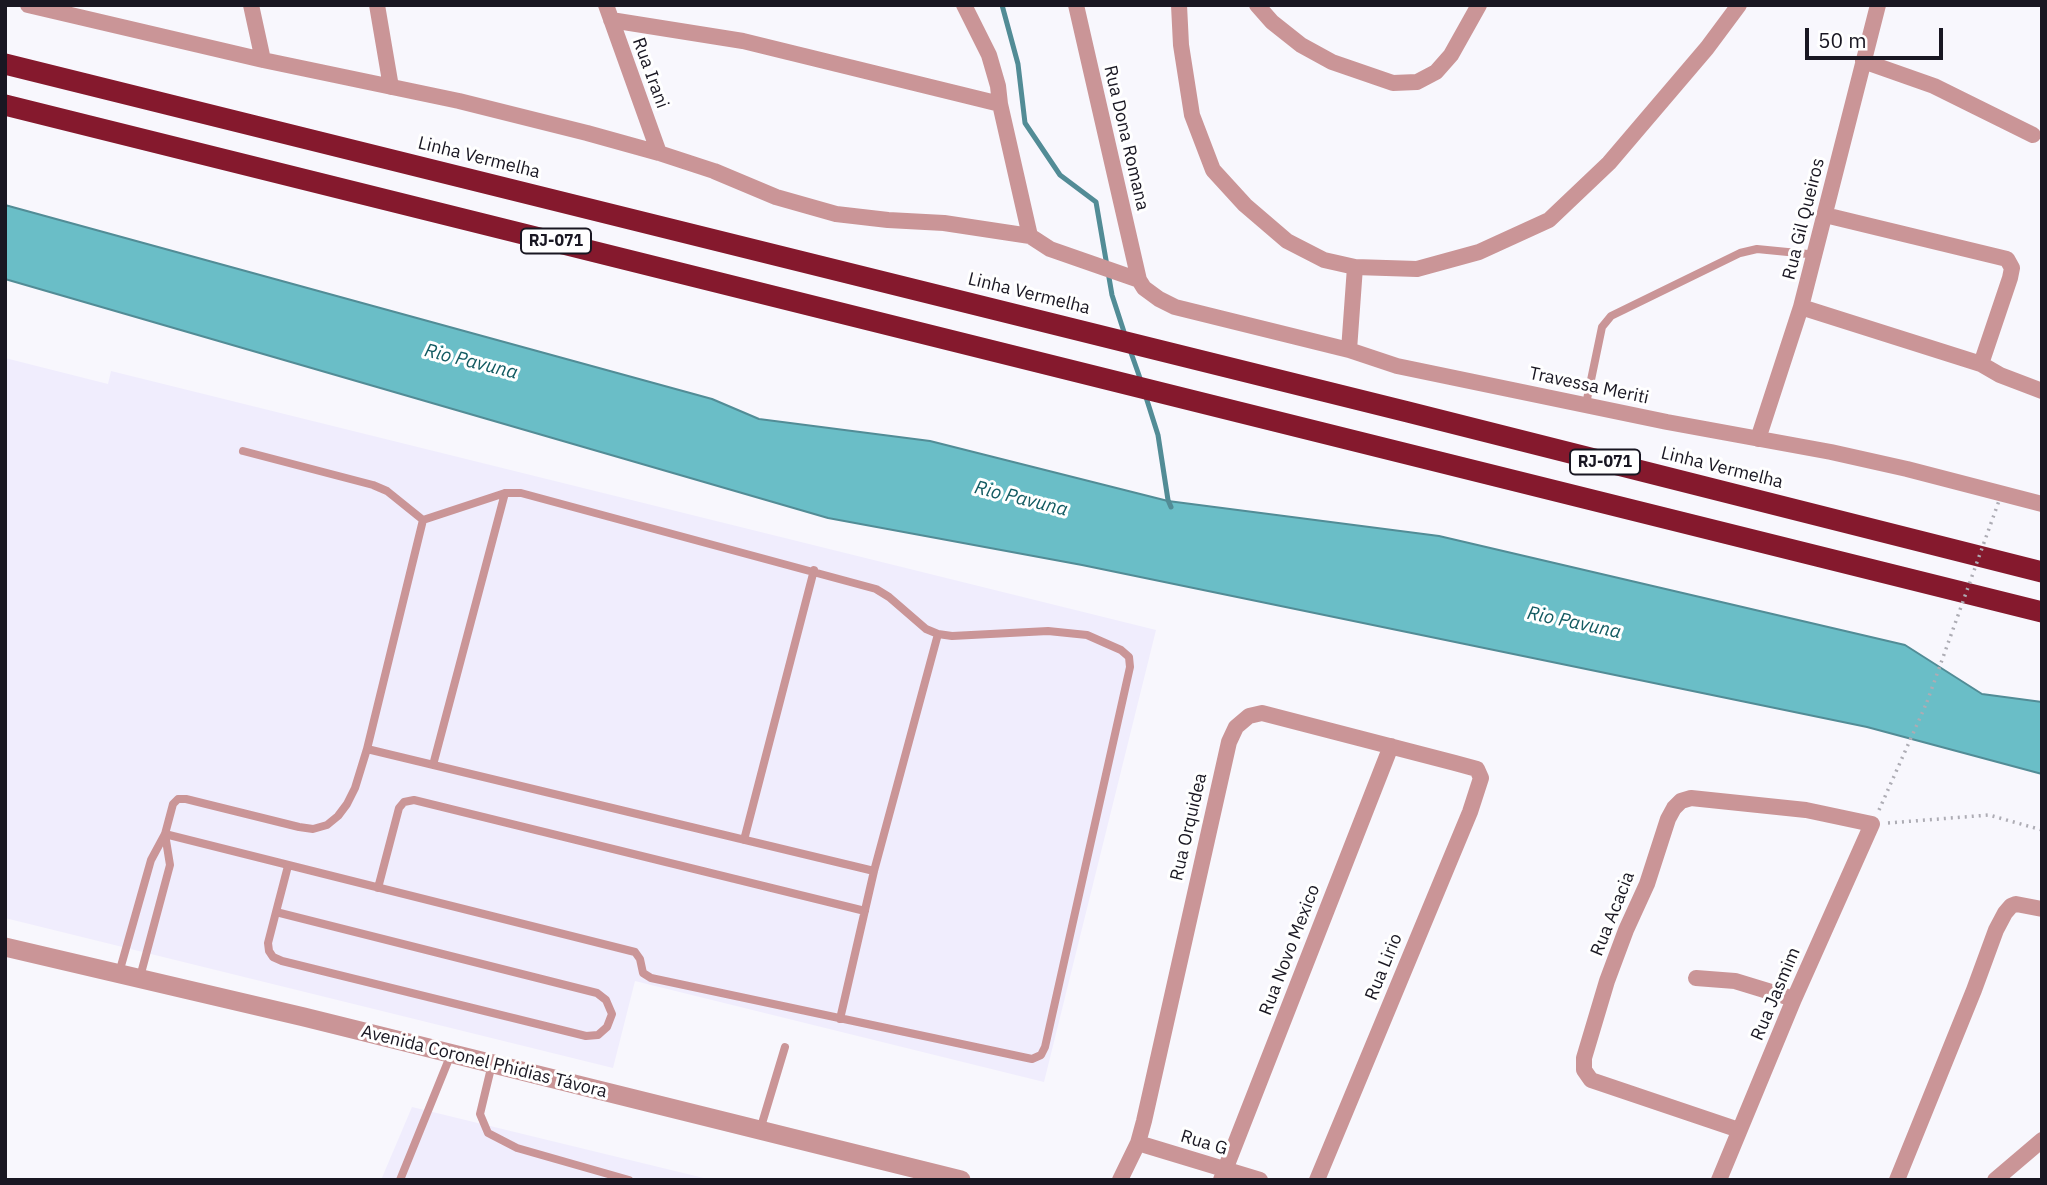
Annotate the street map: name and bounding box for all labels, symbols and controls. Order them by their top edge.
scale bar [1809,14,1947,58]
text: 50 m [1818,26,1867,54]
street label: Rua Irani [627,35,673,111]
street label: Rua Dona Romana [1099,63,1153,213]
street label: Linha Vermelha [416,132,542,184]
street label: Rua Gil Queiros [1778,156,1830,282]
road number: RJ-071 [521,229,591,254]
street label: Linha Vermelha [966,268,1092,320]
water label: Rio Pavuna [422,339,520,385]
street label: Travessa Meriti [1527,363,1651,409]
street label: Linha Vermelha [1659,442,1785,494]
road number: RJ-071 [1570,449,1640,475]
water label: Rio Pavuna [972,476,1070,522]
water label: Rio Pavuna [1525,602,1623,644]
street label: Rua Orquidea [1166,771,1212,883]
street label: Rua Acacia [1586,869,1640,959]
street label: Rua Novo Mexico [1255,882,1325,1018]
street label: Rua Lirio [1361,930,1407,1004]
street label: Rua Jasmim [1747,944,1805,1044]
street label: Avenida Coronel Phidias Távora [359,1021,609,1103]
street label: Rua G [1178,1126,1230,1160]

